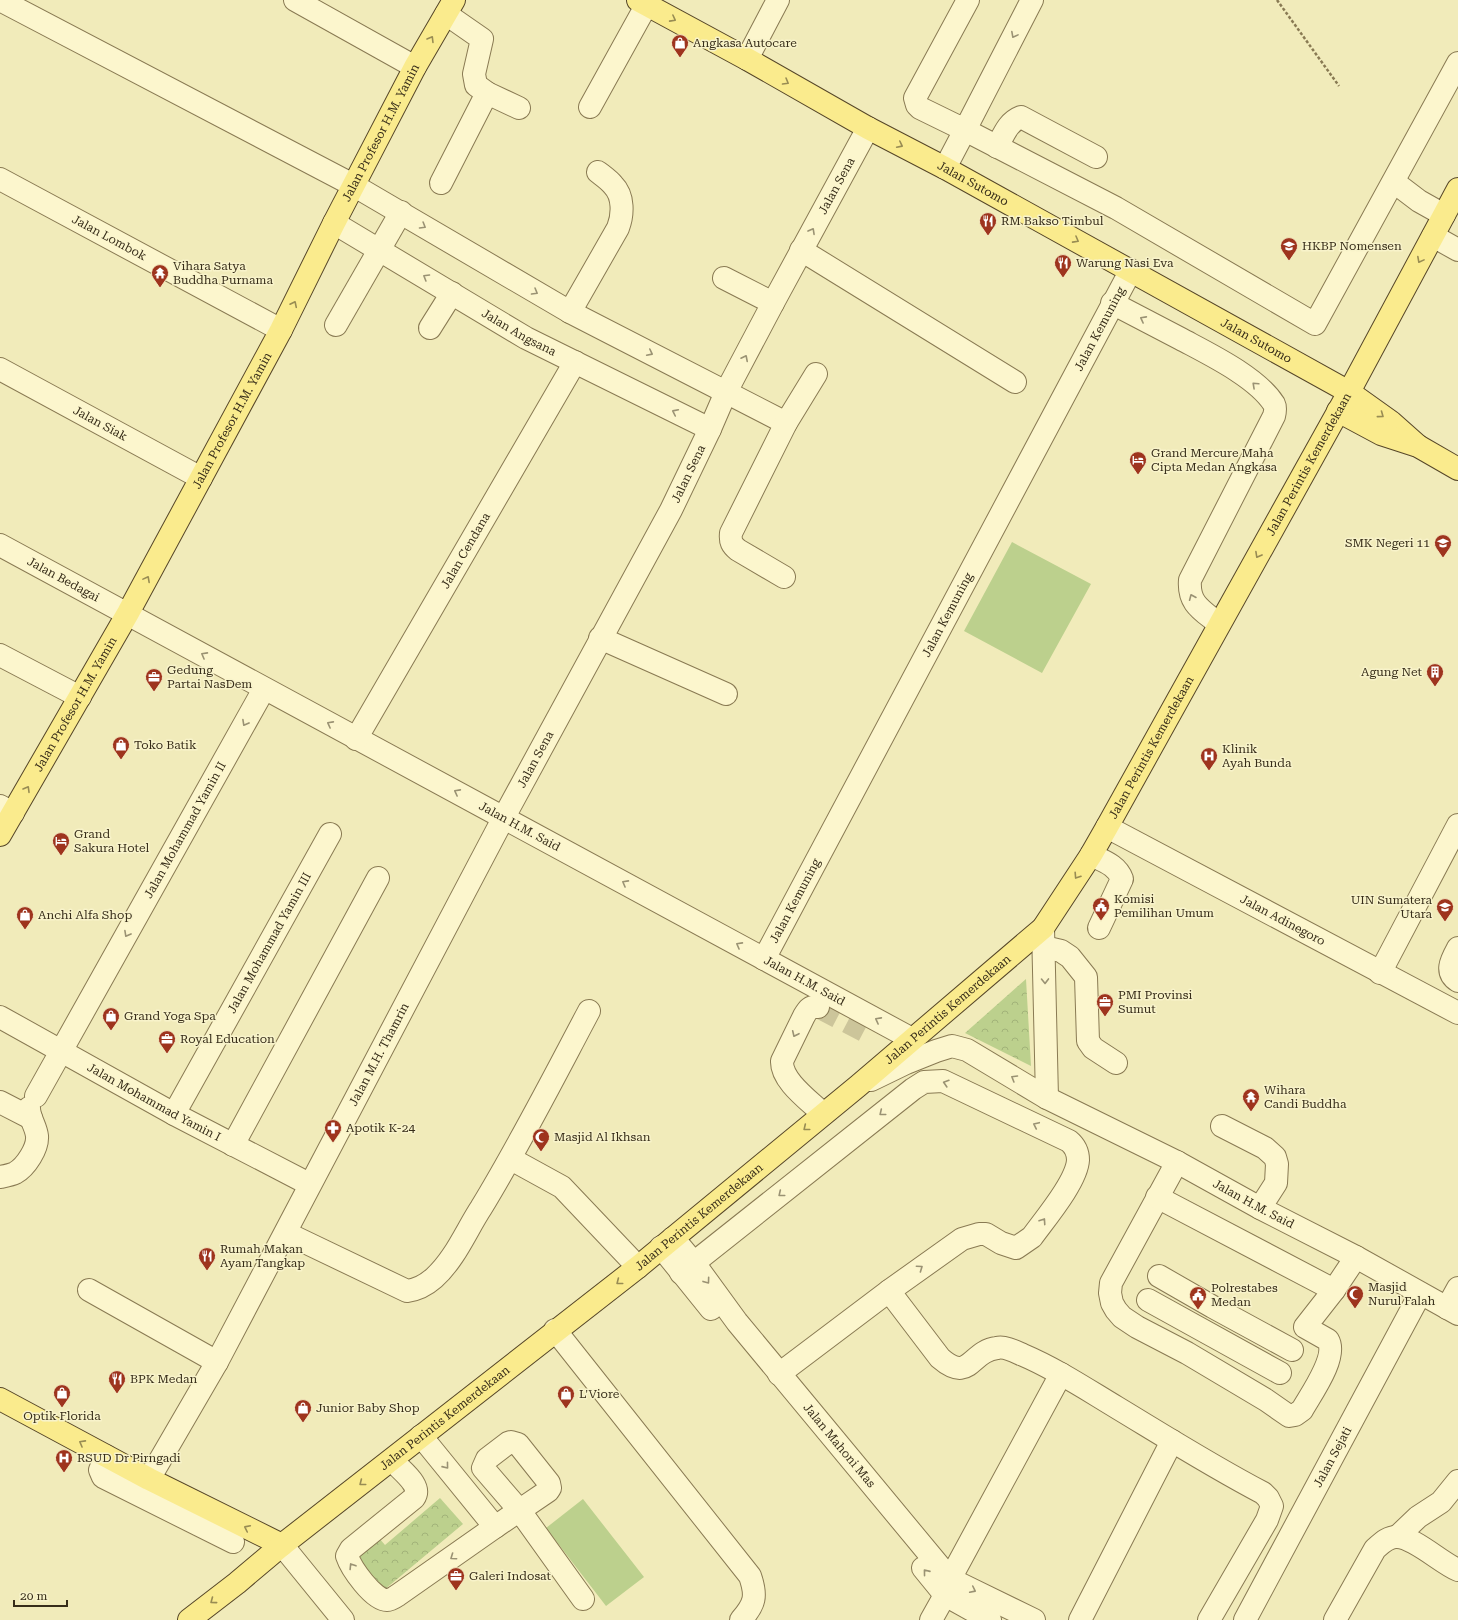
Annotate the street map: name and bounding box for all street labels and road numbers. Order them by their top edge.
street label: Jalan Profesor H.M. Yamin [339,61,422,204]
street label: Jalan Sena [816,155,858,217]
street label: Jalan Sutomo [935,158,1011,209]
street label: Jalan Lombok [70,212,149,264]
street label: Jalan Kemuning [1071,284,1128,373]
street label: Jalan Angsana [479,306,559,359]
street label: Jalan Sutomo [1218,315,1294,366]
street label: Jalan Profesor H.M. Yamin [189,350,275,491]
street label: Jalan Perintis Kemerdekaan [1263,390,1354,538]
street label: Jalan Siak [71,403,130,444]
street label: Jalan Sena [669,442,709,505]
street label: Jalan Cendana [438,510,493,591]
street label: Jalan Bedagai [25,554,102,605]
street label: Jalan Kemuning [919,570,976,659]
street label: Jalan Profesor H.M. Yamin [31,634,120,774]
street label: Jalan Perintis Kemerdekaan [1106,673,1197,821]
street label: Jalan Sena [514,728,557,790]
street label: Jalan Mohammad Yamin II [141,759,229,901]
street label: Jalan H.M. Said [477,799,563,854]
street label: Jalan Kemuning [767,856,823,945]
street label: Jalan Mohammad Yamin III [225,870,314,1016]
street label: Jalan Adinegoro [1238,892,1328,948]
street label: Jalan Perintis Kemerdekaan [882,952,1014,1067]
street label: Jalan H.M. Said [762,953,848,1009]
street label: Jalan M.H. Thamrin [346,1000,412,1108]
street label: Jalan Mohammad Yamin I [85,1060,223,1144]
street label: Jalan Perintis Kemerdekaan [632,1160,766,1274]
street label: Jalan H.M. Said [1210,1176,1297,1231]
street label: Jalan Perintis Kemerdekaan [377,1363,513,1473]
street label: Jalan Mahoni Mas [800,1400,878,1491]
street label: Jalan Sejati [1311,1424,1354,1490]

